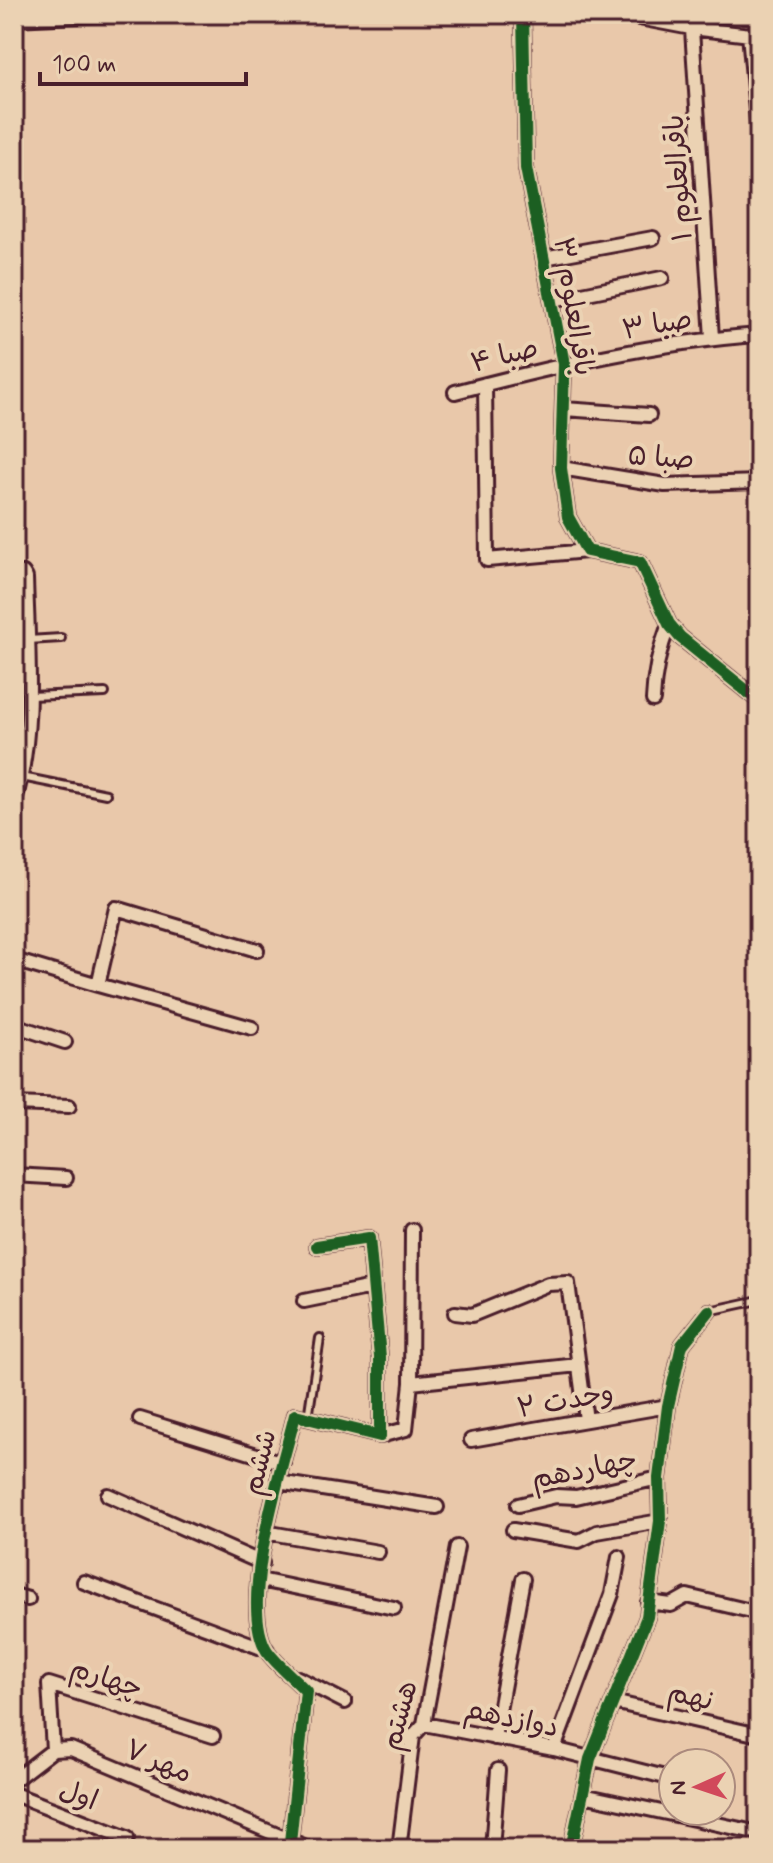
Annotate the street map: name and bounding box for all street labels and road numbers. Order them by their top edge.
street label: باقرالعلوم ۱ [657,113,703,243]
street label: باقرالعلوم ۳ [542,234,602,379]
street label: صبا ۳ [620,301,695,350]
street label: صبا ۴ [467,330,542,383]
street label: صبا ۵ [626,438,695,479]
street label: وحدت ۲ [514,1375,617,1428]
street label: ششم [234,1426,287,1499]
street label: چهاردهم [529,1442,641,1500]
street label: چهارم [65,1650,147,1709]
street label: نهم [664,1674,717,1722]
street label: هشتم [373,1677,428,1755]
street label: دوازدهم [461,1691,562,1748]
street label: مهر ۷ [119,1732,197,1793]
street label: اول [53,1772,103,1821]

